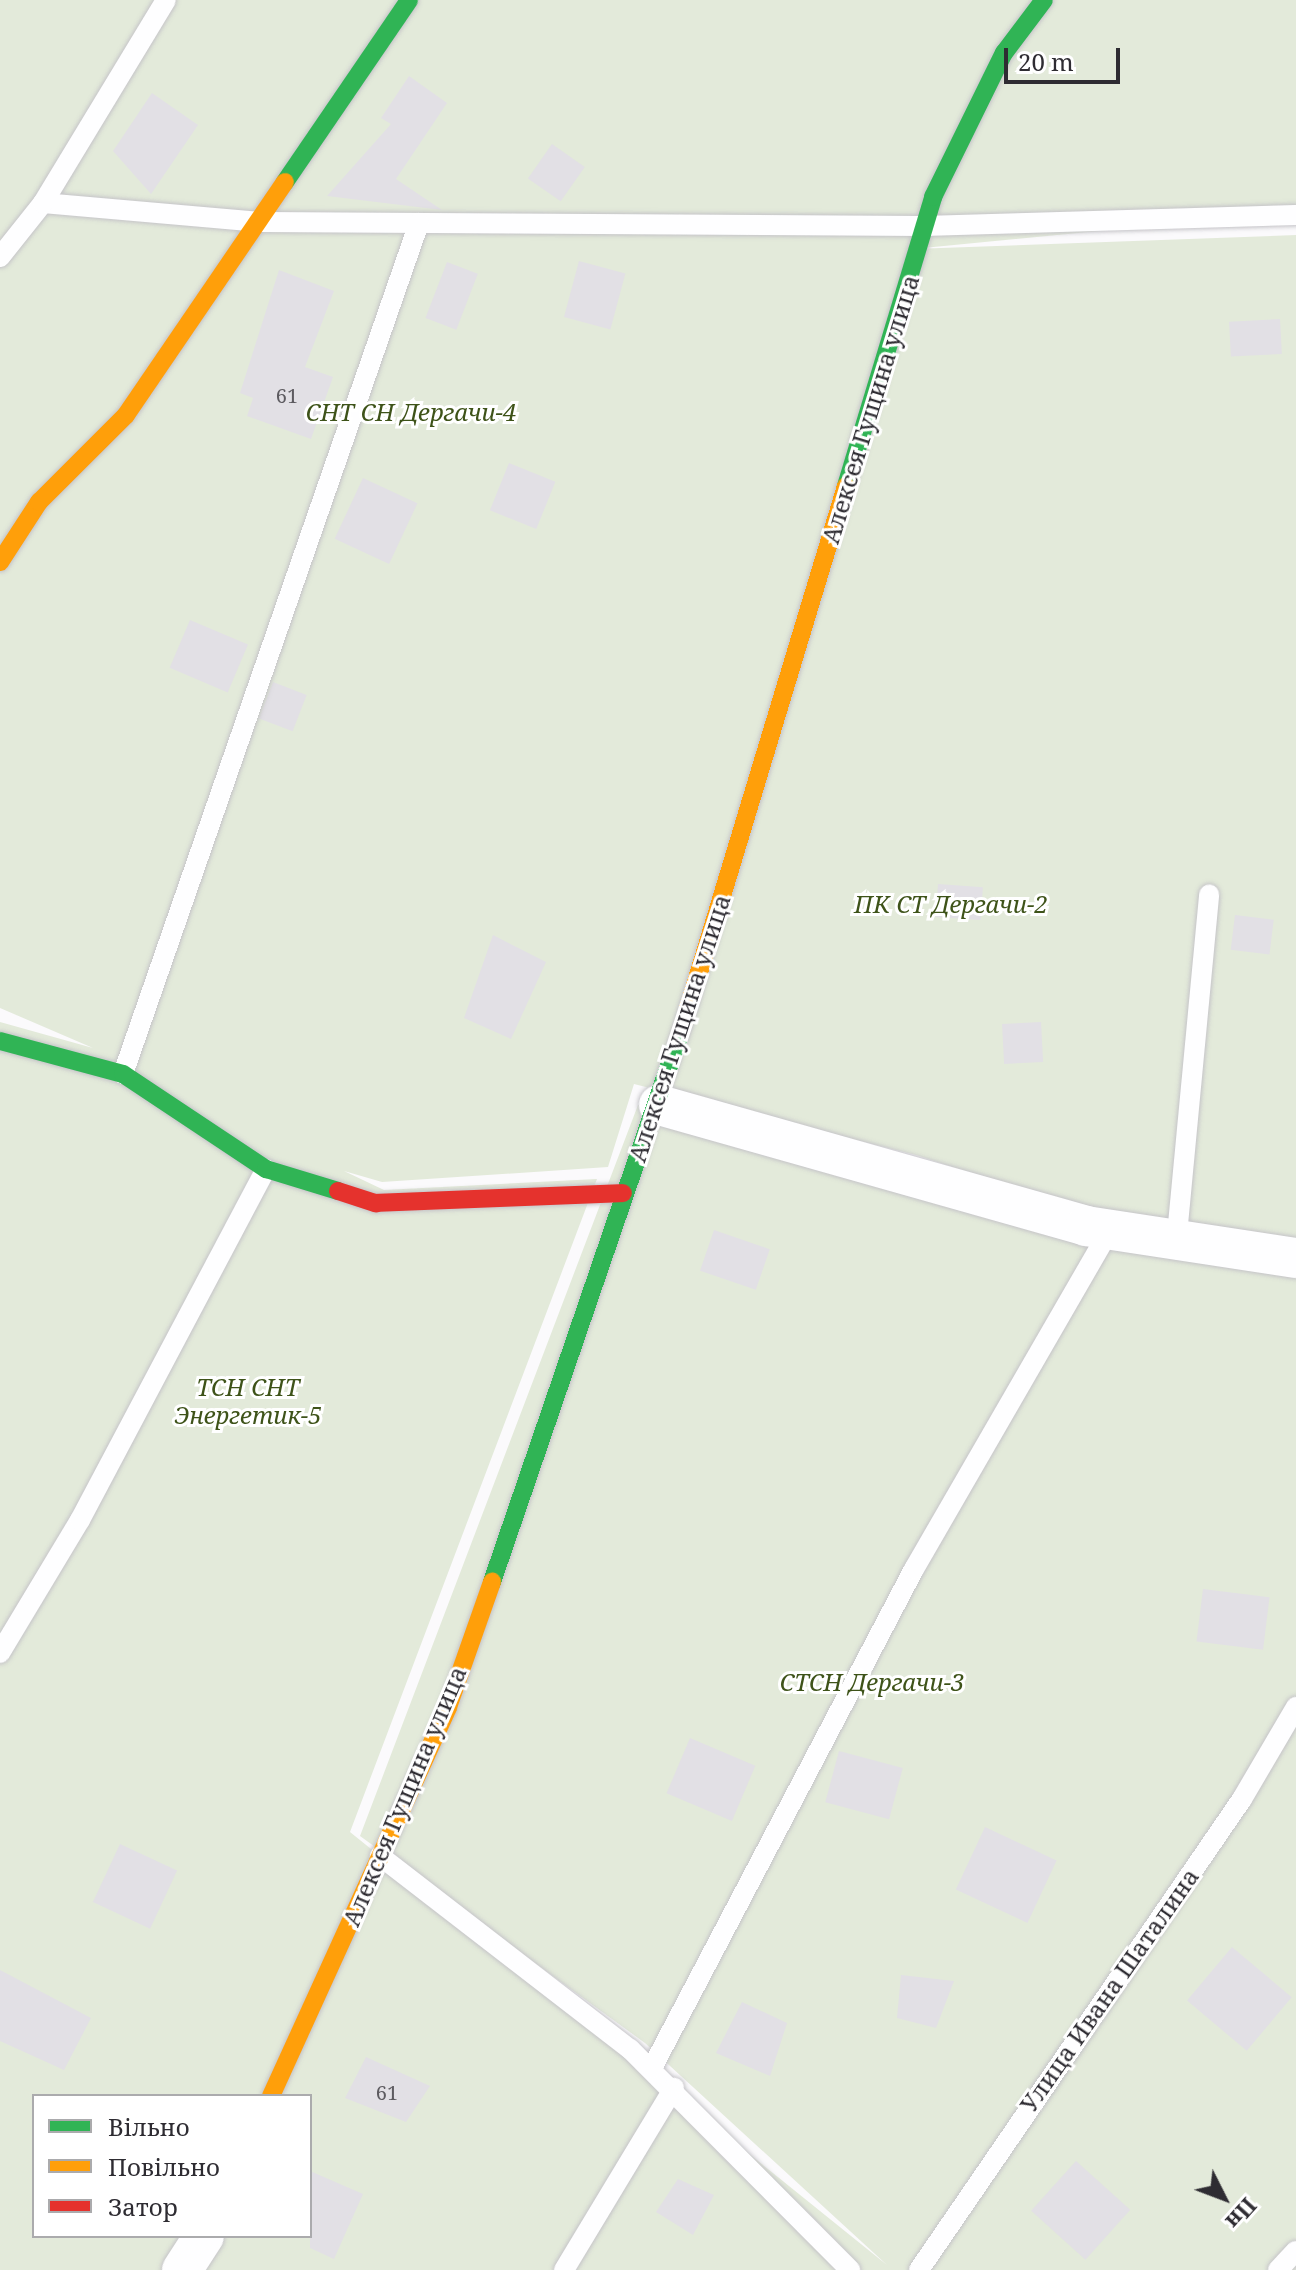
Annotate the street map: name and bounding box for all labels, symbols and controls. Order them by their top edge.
scale bar [1008,32,1124,82]
text: 20 m [1018,45,1074,78]
street label: Алексея Гущина улица [815,271,925,547]
house number: 61 [276,383,298,407]
park label: СНТ СН Дергачи-4 [306,398,516,426]
park label: ПК СТ Дергачи-2 [854,890,1048,918]
street label: Алексея Гущина улица [622,891,736,1165]
park label: ТСН СНТ Энергетик-5 [174,1373,322,1429]
street label: Алексея Гущина улица [336,1662,472,1930]
park label: СТСН Дергачи-3 [779,1668,965,1696]
street label: Улица Ивана Шаталина [1014,1863,1204,2117]
house number: 61 [376,2080,398,2104]
legend [32,2094,312,2238]
text: Вільно [108,2110,190,2143]
text: Повільно [108,2150,220,2183]
north arrow [1184,2158,1264,2238]
text: Затор [108,2190,178,2223]
text: Пн [1220,2192,1264,2236]

